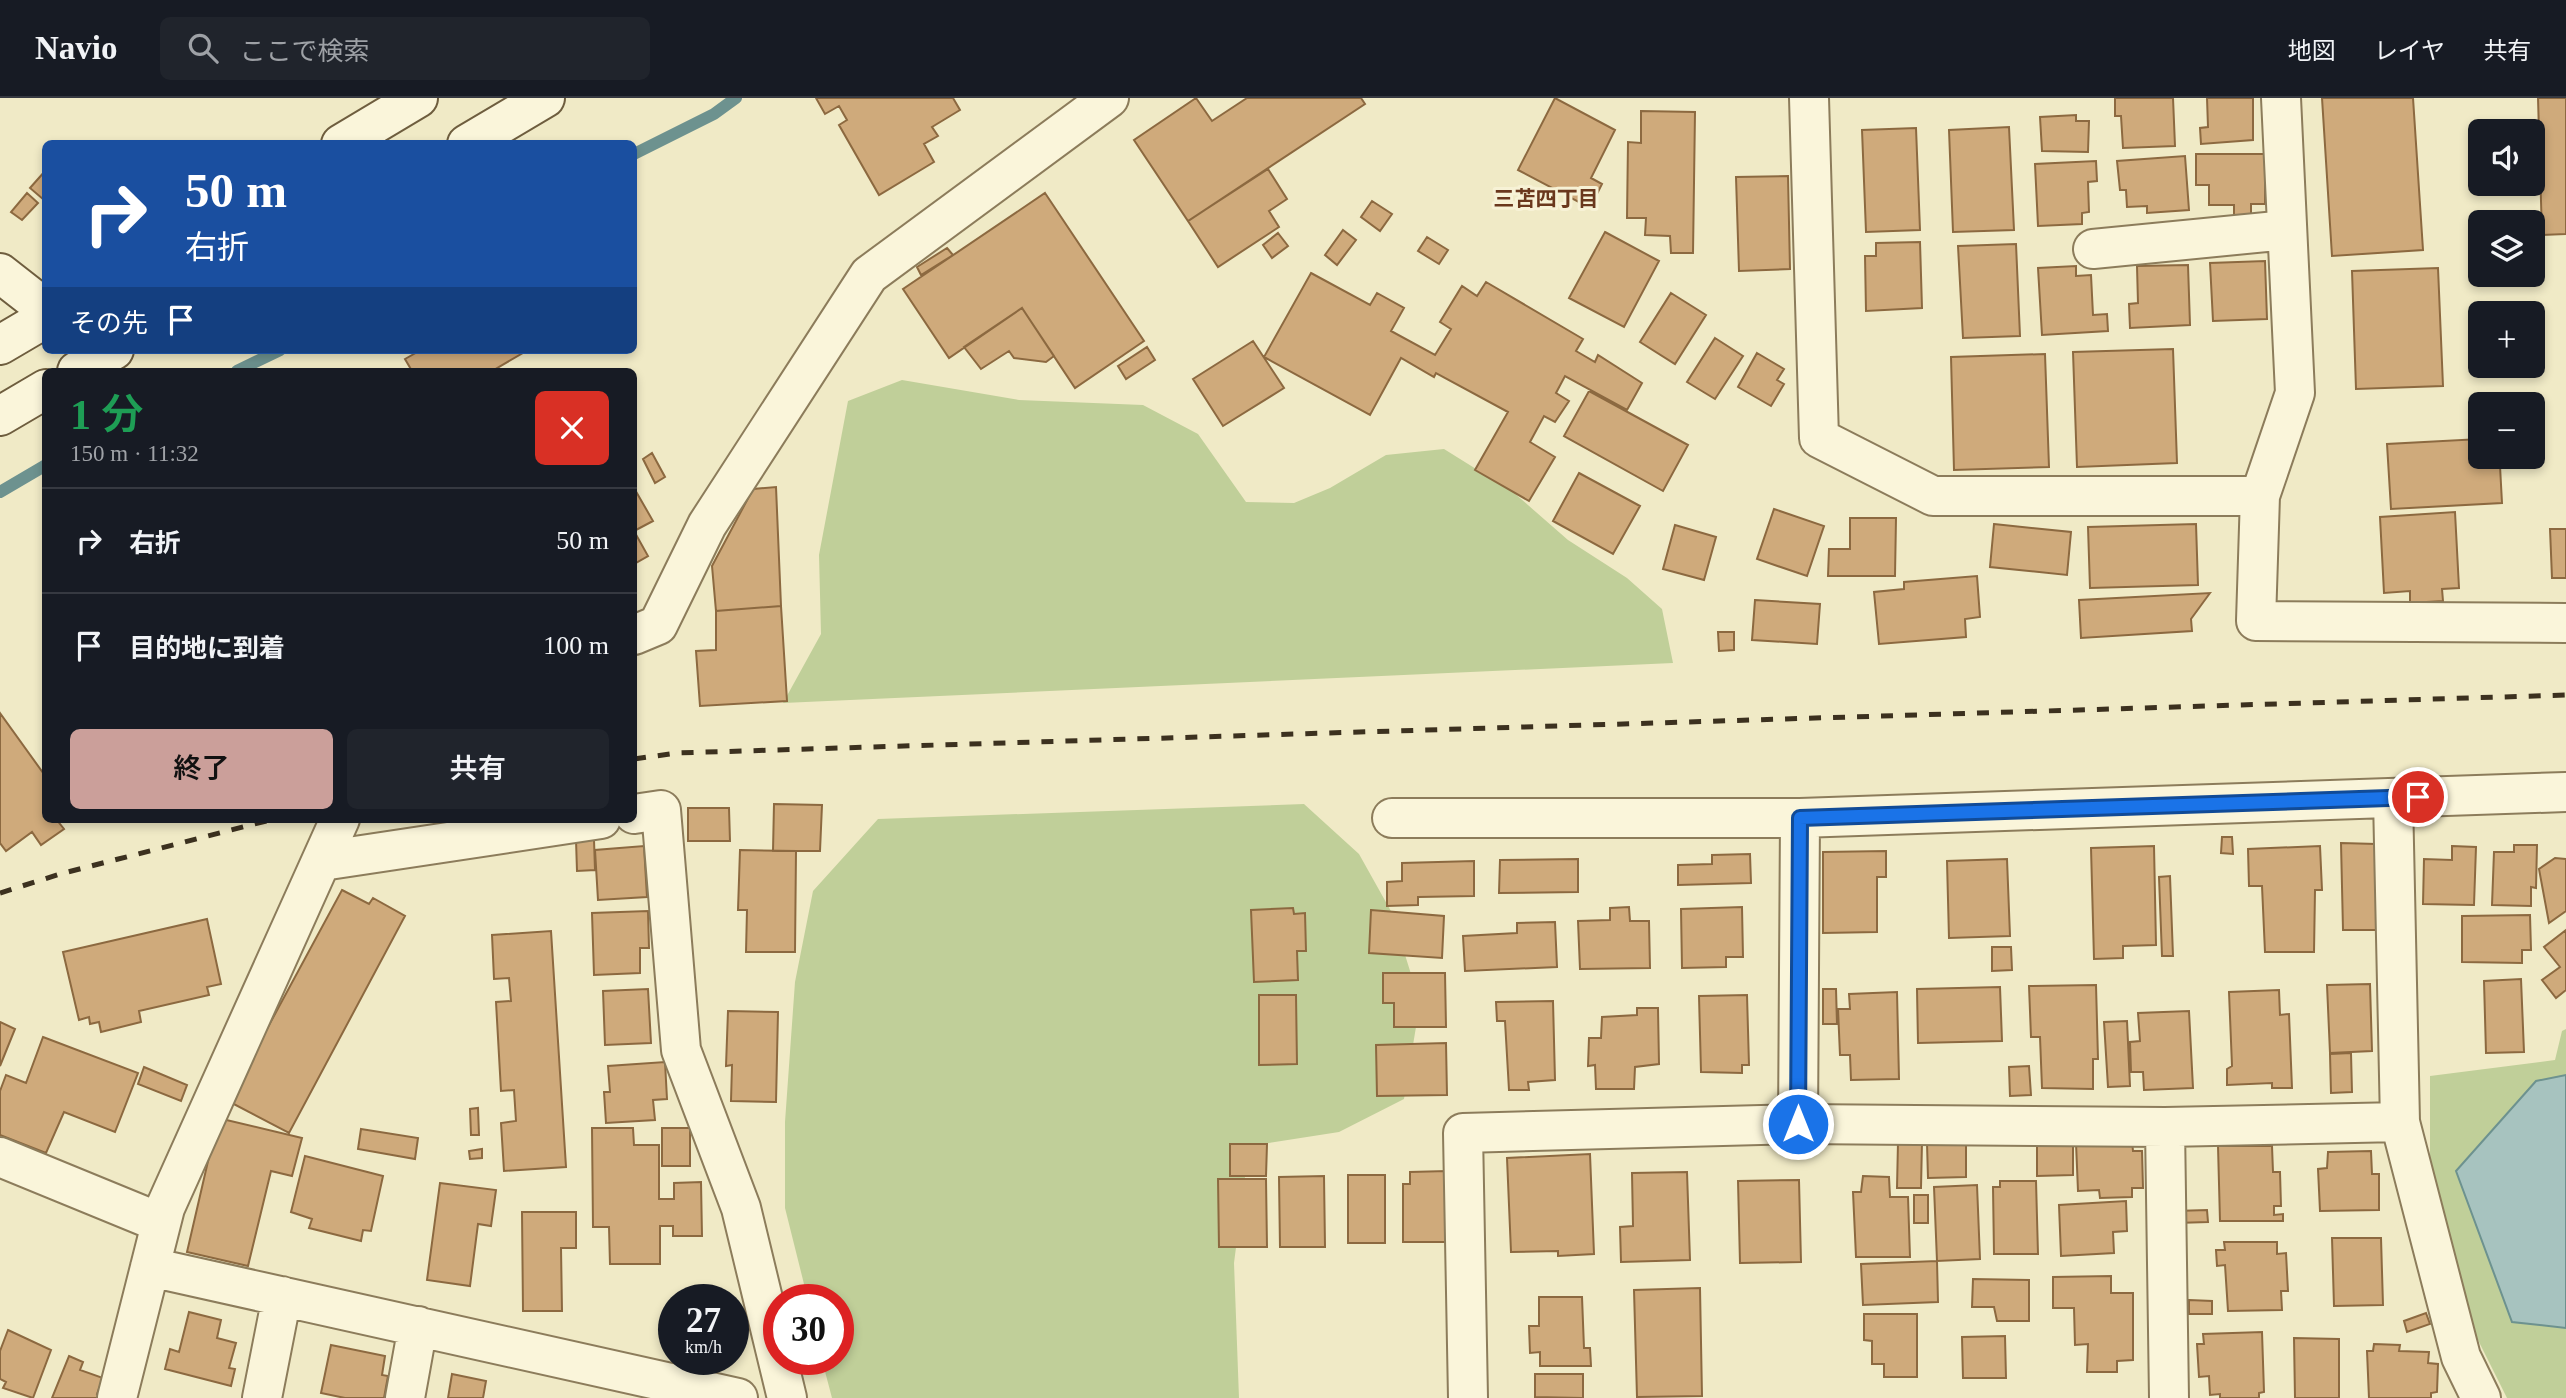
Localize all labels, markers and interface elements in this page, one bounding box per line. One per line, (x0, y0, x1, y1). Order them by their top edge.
search box (160, 17, 650, 80)
icon: search (184, 29, 222, 67)
text: Navio (35, 30, 118, 66)
text: ここで検索 (240, 37, 370, 66)
text: 地図 (2288, 38, 2336, 64)
text: レイヤ (2374, 38, 2445, 64)
text: 共有 (2483, 38, 2531, 64)
map controls (2468, 119, 2545, 469)
button: sound (2468, 119, 2545, 196)
text: 50 m (185, 163, 287, 218)
icon: right (70, 168, 161, 259)
district label: 三苫四丁目 (1494, 187, 1599, 211)
button: layers (2468, 210, 2545, 287)
text: 右折 (185, 229, 249, 265)
icon: arrive (162, 301, 200, 339)
button: + (2468, 301, 2545, 378)
text: その先 (70, 309, 148, 338)
button: close (535, 391, 609, 465)
text: 1 分 (70, 392, 144, 438)
button: − (2468, 392, 2545, 469)
text: 150 m · 11:32 (70, 441, 199, 466)
icon: right (70, 522, 108, 560)
text: 50 m (556, 526, 609, 555)
text: 右折 (129, 529, 181, 558)
icon: arrive (70, 627, 108, 665)
text: 100 m (543, 631, 609, 660)
text: 目的地に到着 (129, 634, 285, 663)
button: 終了 (70, 729, 333, 809)
button: 共有 (347, 729, 609, 809)
pin (2388, 767, 2448, 827)
icon: arrive (2399, 778, 2437, 816)
position arrow (1761, 1087, 1835, 1161)
speed limit sign: 30 (763, 1284, 854, 1375)
text: 27 (686, 1301, 721, 1340)
text: km/h (685, 1337, 722, 1357)

